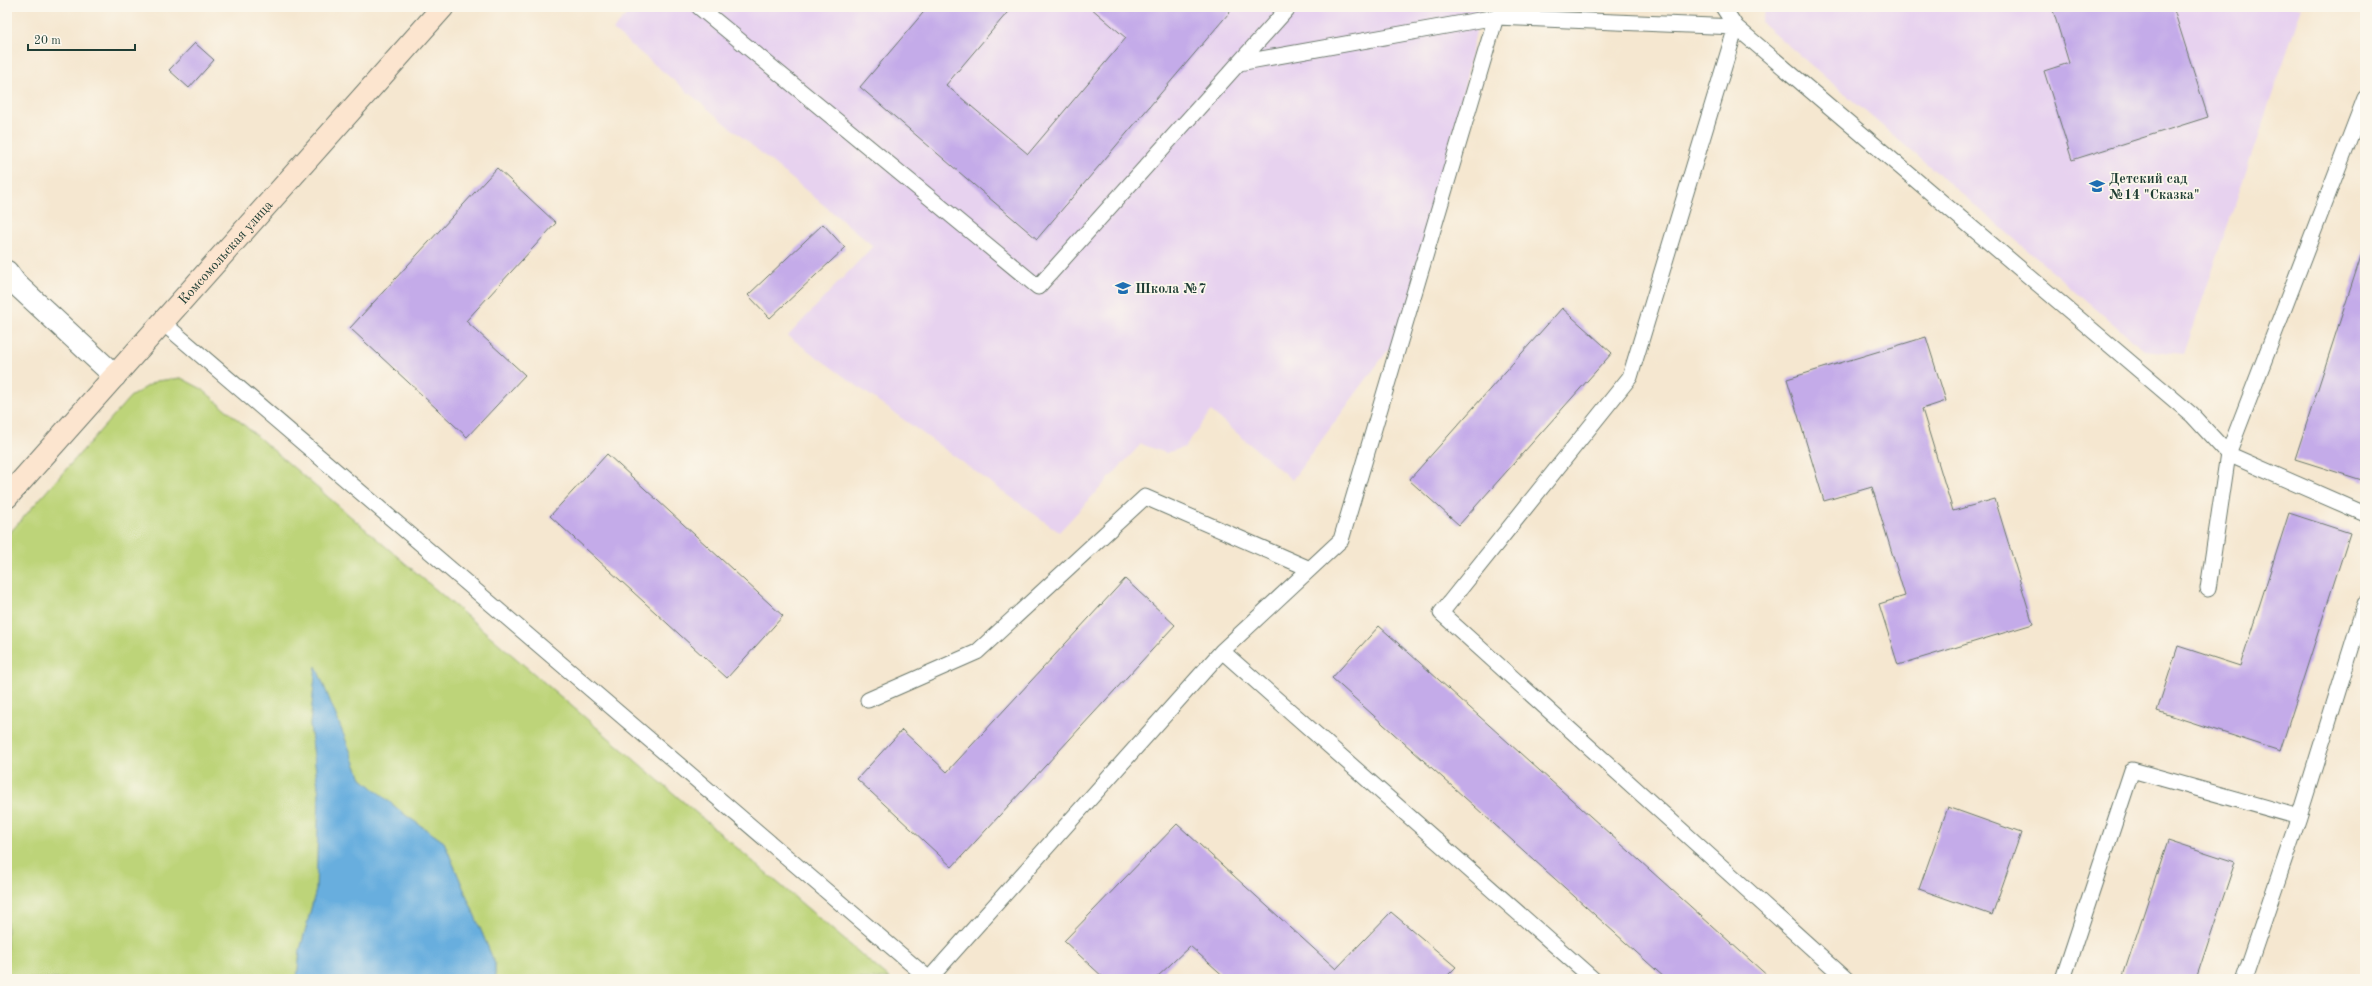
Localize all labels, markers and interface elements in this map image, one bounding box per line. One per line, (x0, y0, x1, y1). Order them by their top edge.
scale bar (28, 26, 135, 52)
text: 20 m (34, 35, 61, 47)
place label: Детский сад №14 "Сказка" (2109, 172, 2199, 202)
school or university icon: Детский сад №14 "Сказка" (2088, 177, 2106, 195)
street label: Комсомольская улица (176, 198, 276, 307)
school or university icon: Школа №7 (1114, 279, 1132, 297)
place label: Школа №7 (1135, 282, 1206, 296)

